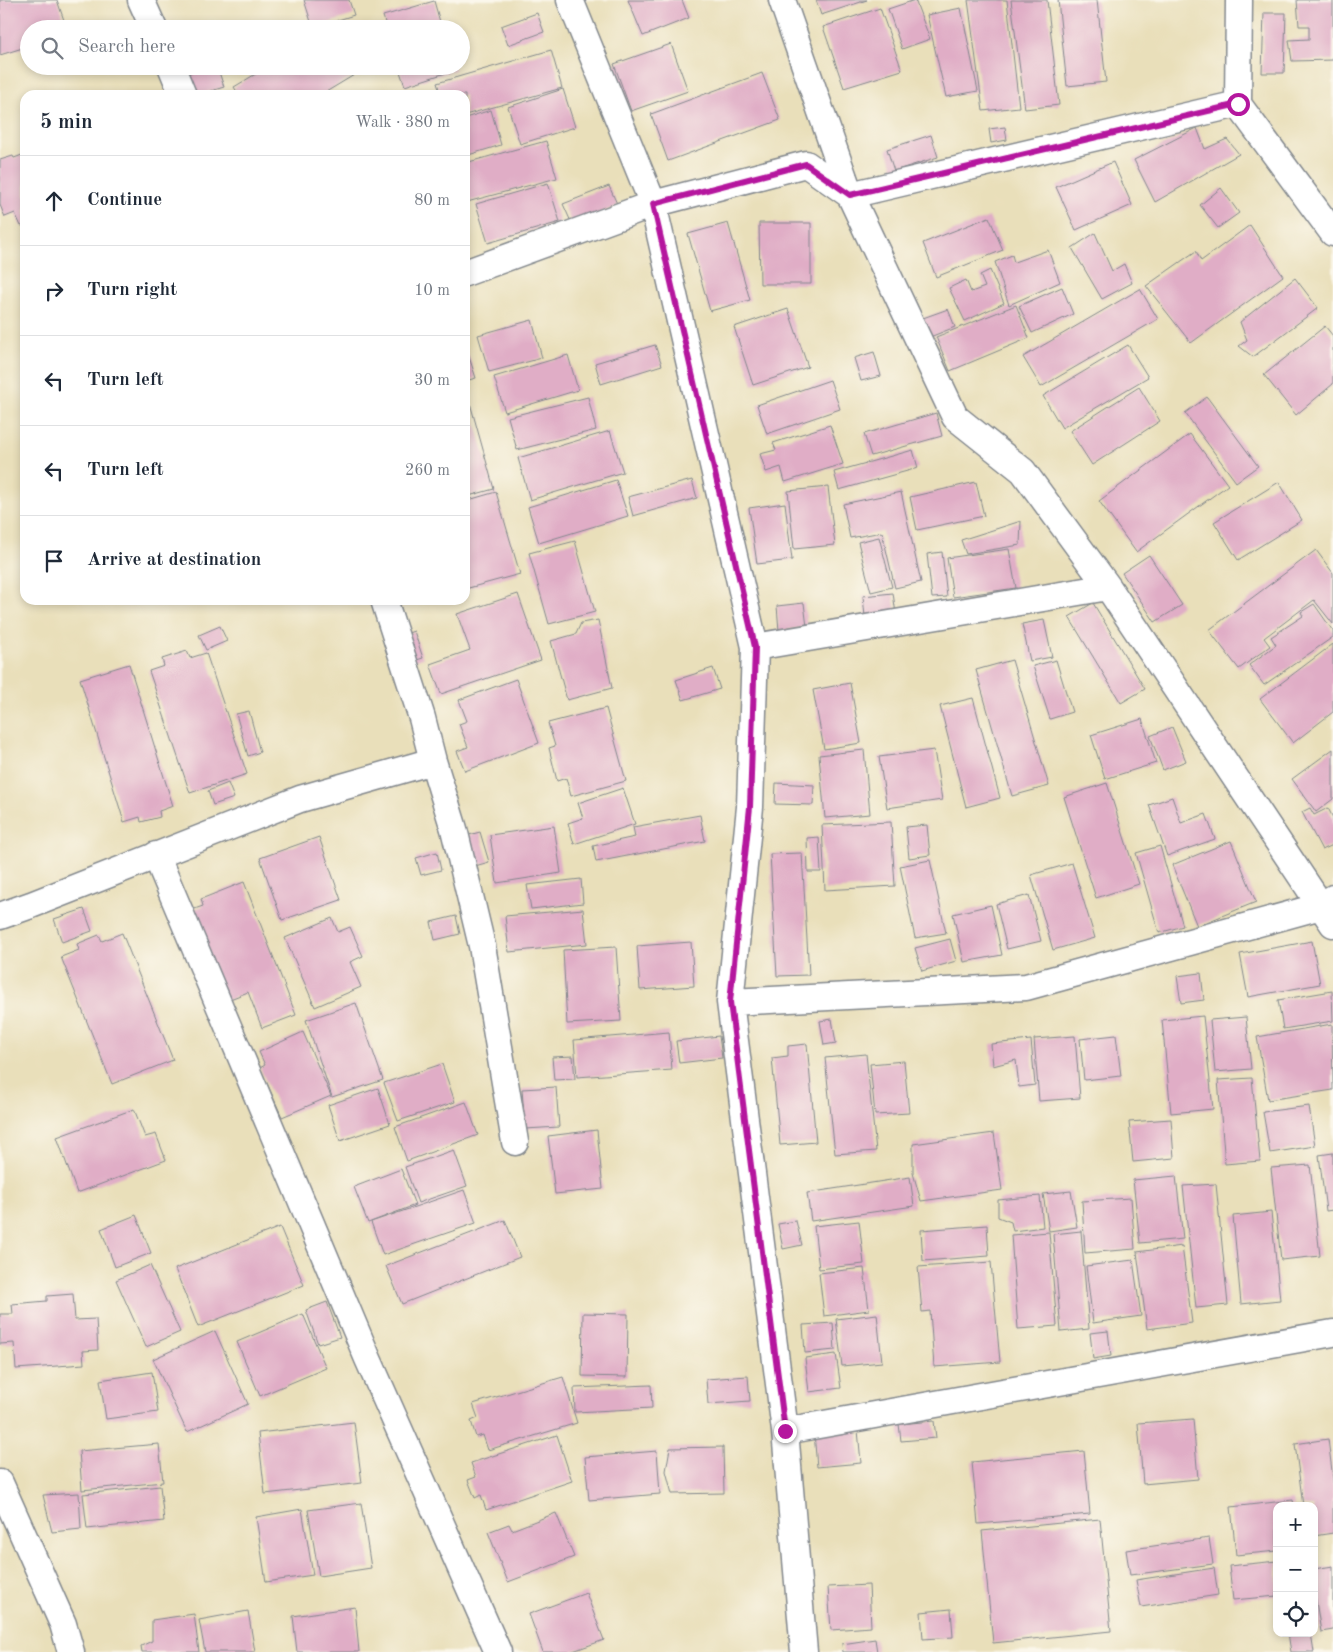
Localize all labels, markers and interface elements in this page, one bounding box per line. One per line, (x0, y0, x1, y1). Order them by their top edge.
search box (20, 20, 470, 75)
icon: search (38, 34, 66, 62)
text: Search here (78, 38, 175, 57)
route start (1227, 93, 1250, 116)
text: 5 min (40, 112, 93, 133)
text: Walk · 380 m (355, 115, 450, 131)
icon: ahead (40, 187, 68, 215)
text: Continue (87, 191, 162, 210)
text: 80 m (414, 193, 450, 209)
icon: right (40, 277, 68, 305)
text: Turn right (87, 281, 177, 300)
text: 10 m (414, 283, 450, 299)
icon: left (40, 367, 68, 395)
text: Turn left (87, 371, 164, 390)
text: 30 m (414, 373, 450, 389)
icon: left (40, 457, 68, 485)
text: Turn left (87, 461, 164, 480)
text: 260 m (405, 463, 450, 479)
icon: arrive (40, 547, 68, 575)
text: Arrive at destination (87, 551, 261, 570)
route end (774, 1420, 797, 1443)
map controls (1273, 1502, 1318, 1637)
button: + (1273, 1502, 1318, 1547)
button: − (1273, 1547, 1318, 1592)
button: locate (1273, 1592, 1318, 1637)

